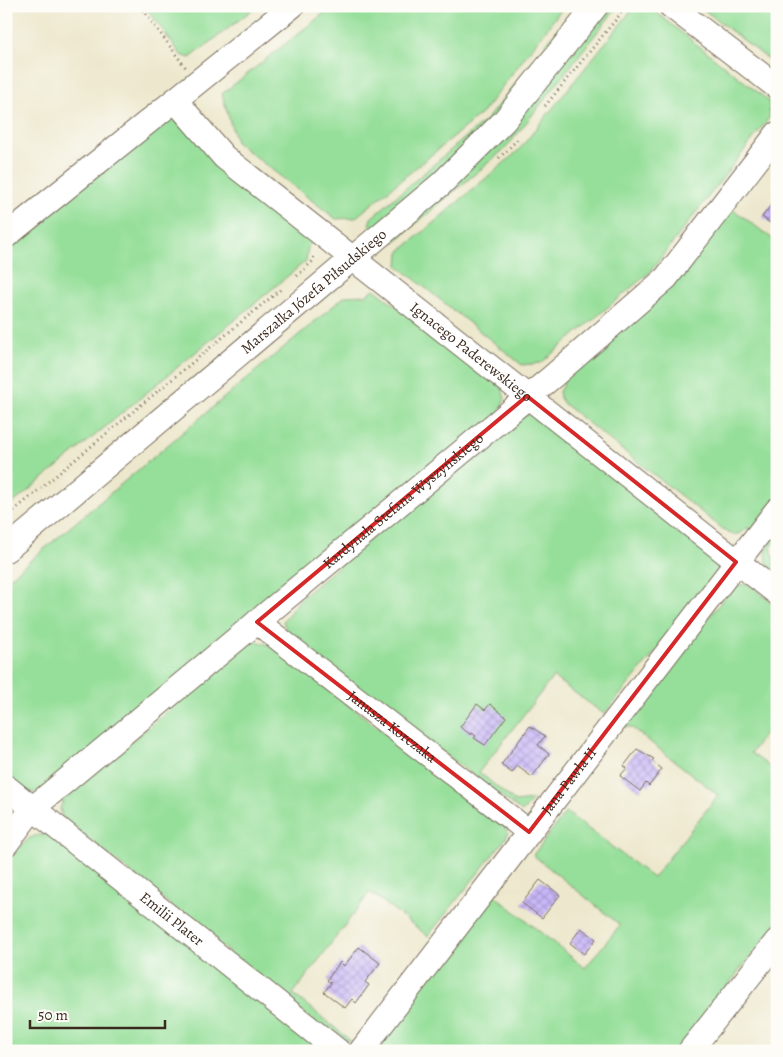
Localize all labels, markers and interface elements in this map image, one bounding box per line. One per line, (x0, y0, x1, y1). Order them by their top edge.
street label: Marszałka Józefa Piłsudskiego (237, 224, 391, 358)
street label: Ignacego Paderewskiego (406, 297, 537, 406)
street label: Kardynała Stefana Wyszyńskiego (318, 428, 488, 573)
street label: Janusza Korczaka (344, 686, 441, 767)
street label: Jana Pawła II (537, 743, 601, 818)
street label: Emilii Plater (136, 887, 208, 951)
scale bar (30, 997, 165, 1029)
text: 50 m (38, 1005, 68, 1025)

